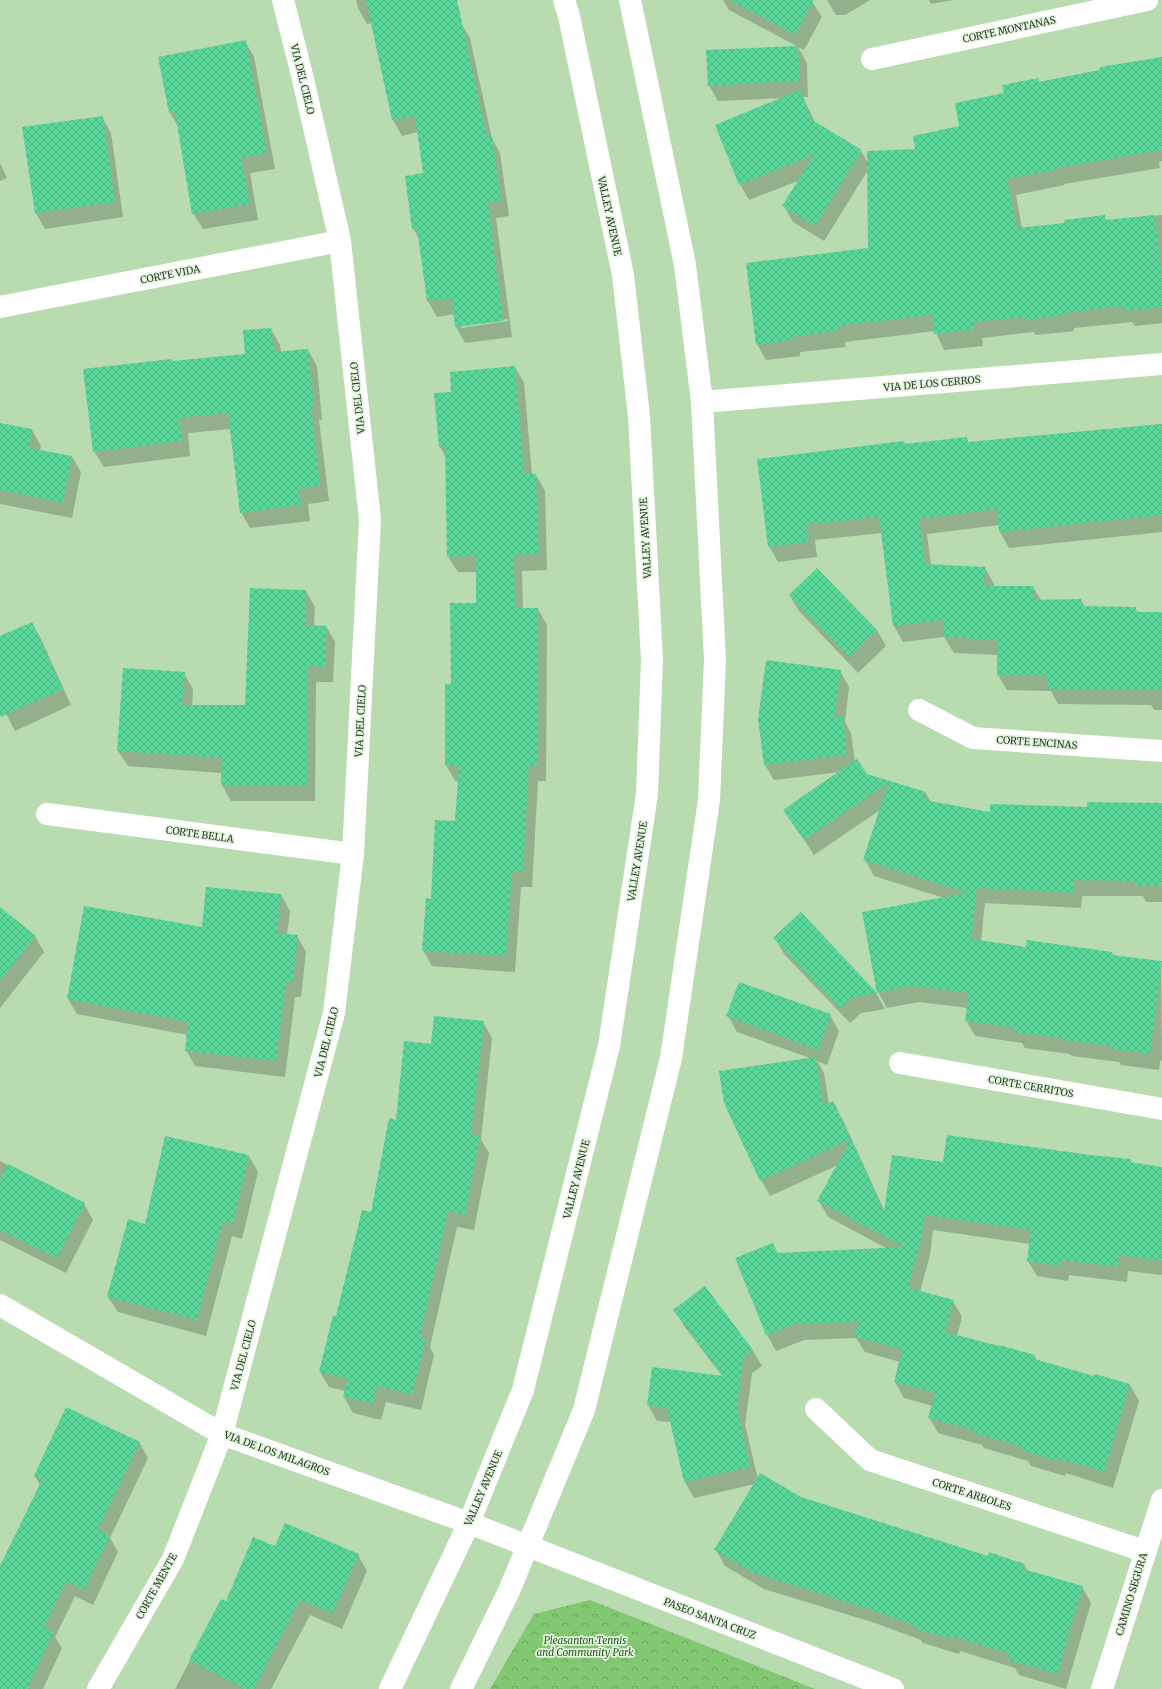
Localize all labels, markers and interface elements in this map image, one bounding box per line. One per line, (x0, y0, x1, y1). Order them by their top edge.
street label: CORTE MONTANAS (961, 13, 1057, 46)
street label: VIA DEL CIELO (287, 42, 318, 116)
street label: VALLEY AVENUE (595, 174, 624, 258)
street label: CORTE VIDA (139, 262, 202, 287)
street label: VIA DEL CIELO (347, 361, 368, 436)
street label: VIA DE LOS CERROS (882, 373, 981, 394)
street label: VALLEY AVENUE (637, 497, 654, 580)
street label: VIA DEL CIELO (352, 685, 369, 758)
street label: CORTE ENCINAS (996, 733, 1078, 752)
street label: VALLEY AVENUE (625, 819, 650, 903)
street label: CORTE BELLA (165, 823, 236, 846)
street label: VIA DEL CIELO (311, 1005, 342, 1080)
street label: CORTE CERRITOS (987, 1073, 1075, 1100)
street label: VALLEY AVENUE (560, 1138, 593, 1221)
street label: VIA DEL CIELO (228, 1319, 259, 1393)
street label: VIA DE LOS MILAGROS (221, 1428, 332, 1479)
street label: VALLEY AVENUE (461, 1448, 506, 1529)
street label: CORTE ARBOLES (931, 1476, 1013, 1513)
street label: CORTE MENTE (133, 1550, 180, 1622)
street label: CAMINO SEGURA (1113, 1550, 1151, 1637)
street label: PASEO SANTA CRUZ (662, 1595, 758, 1642)
park label: Pleasanton Tennis and Community Park (536, 1634, 634, 1659)

